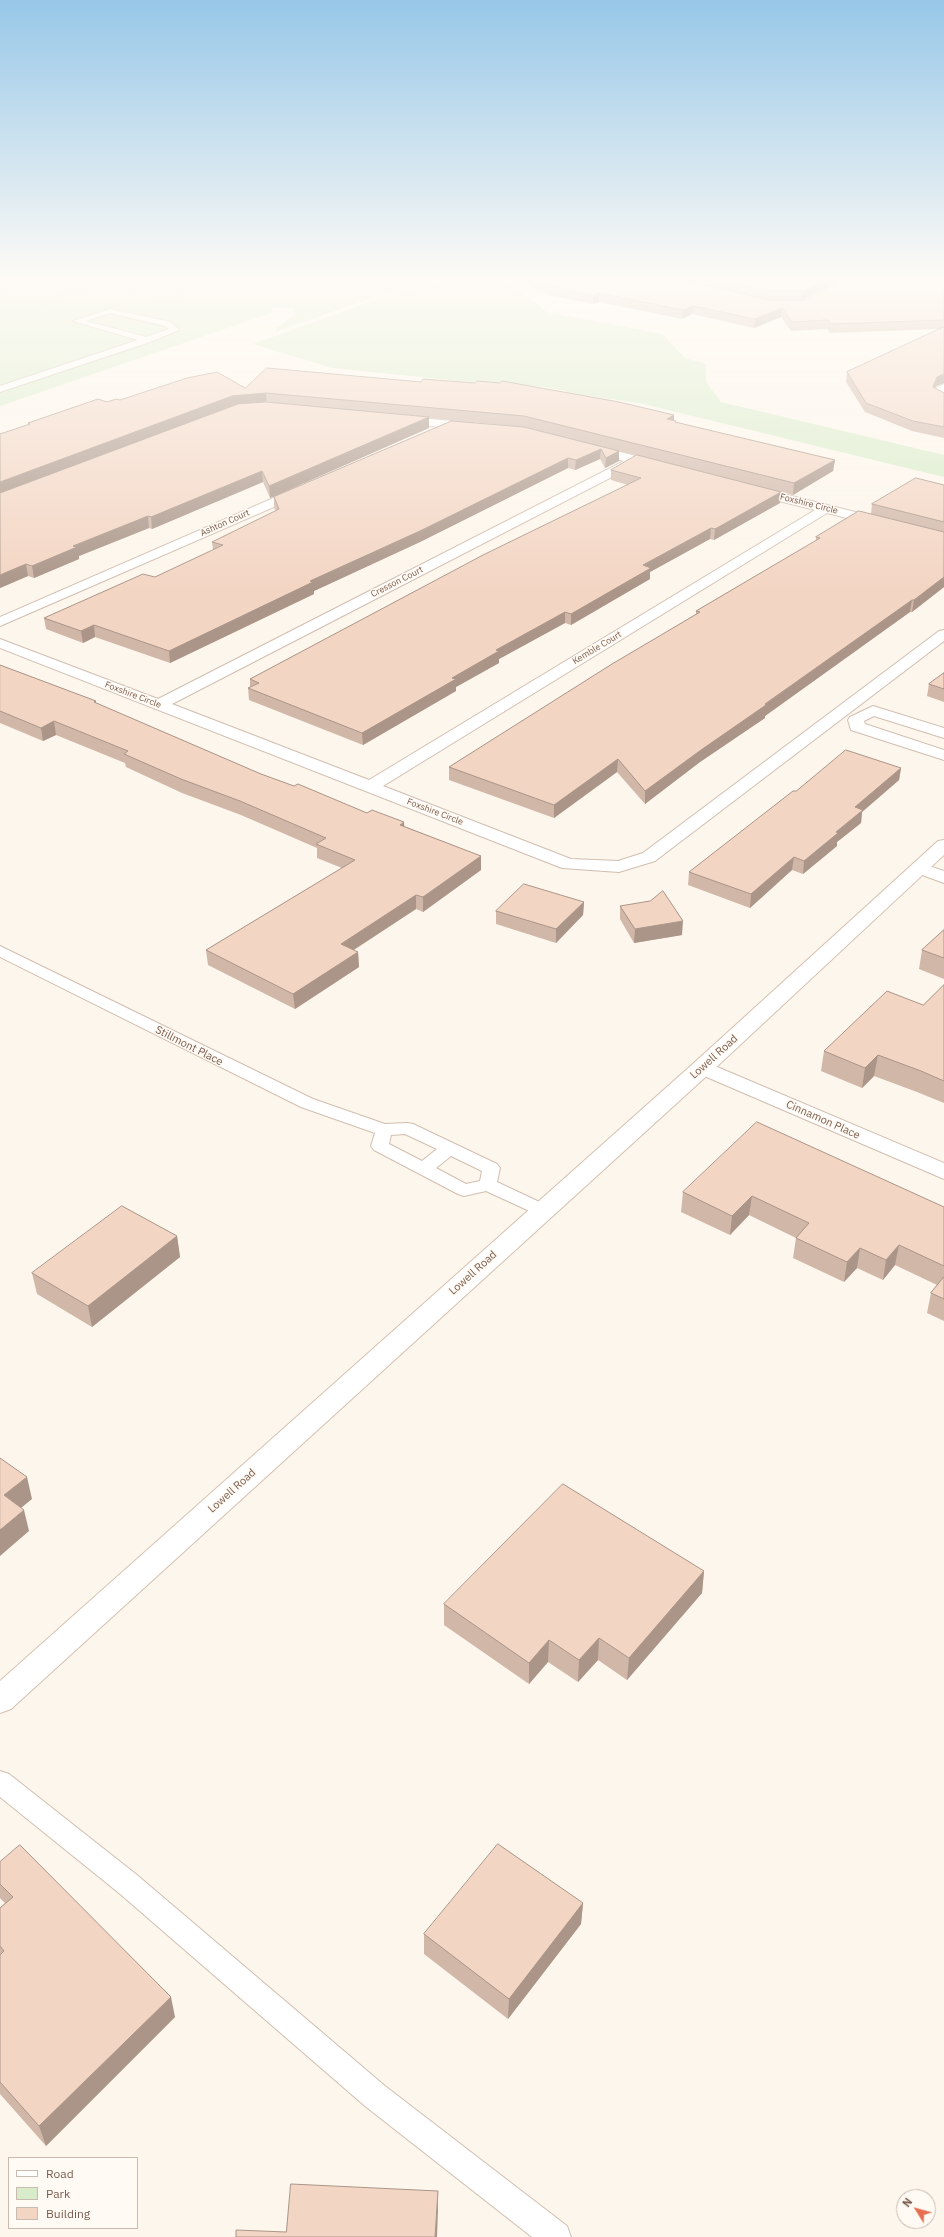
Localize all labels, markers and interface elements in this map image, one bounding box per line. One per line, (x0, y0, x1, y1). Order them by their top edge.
street label: Foxshire Circle (779, 492, 839, 516)
street label: Ashton Court (199, 507, 251, 539)
street label: Cresson Court (369, 564, 425, 600)
street label: Kemble Court (571, 629, 623, 667)
street label: Foxshire Circle (103, 679, 163, 711)
street label: Foxshire Circle (405, 796, 465, 828)
street label: Stillmont Place (153, 1023, 225, 1069)
street label: Lowell Road (687, 1032, 741, 1082)
street label: Cinnamon Place (784, 1098, 862, 1142)
street label: Lowell Road (446, 1248, 500, 1298)
street label: Lowell Road (205, 1466, 259, 1516)
legend (8, 2157, 138, 2229)
text: Road (46, 2166, 74, 2181)
text: Park (46, 2186, 70, 2201)
north arrow (896, 2189, 936, 2229)
text: N (899, 2195, 915, 2210)
text: Building (46, 2206, 90, 2221)

